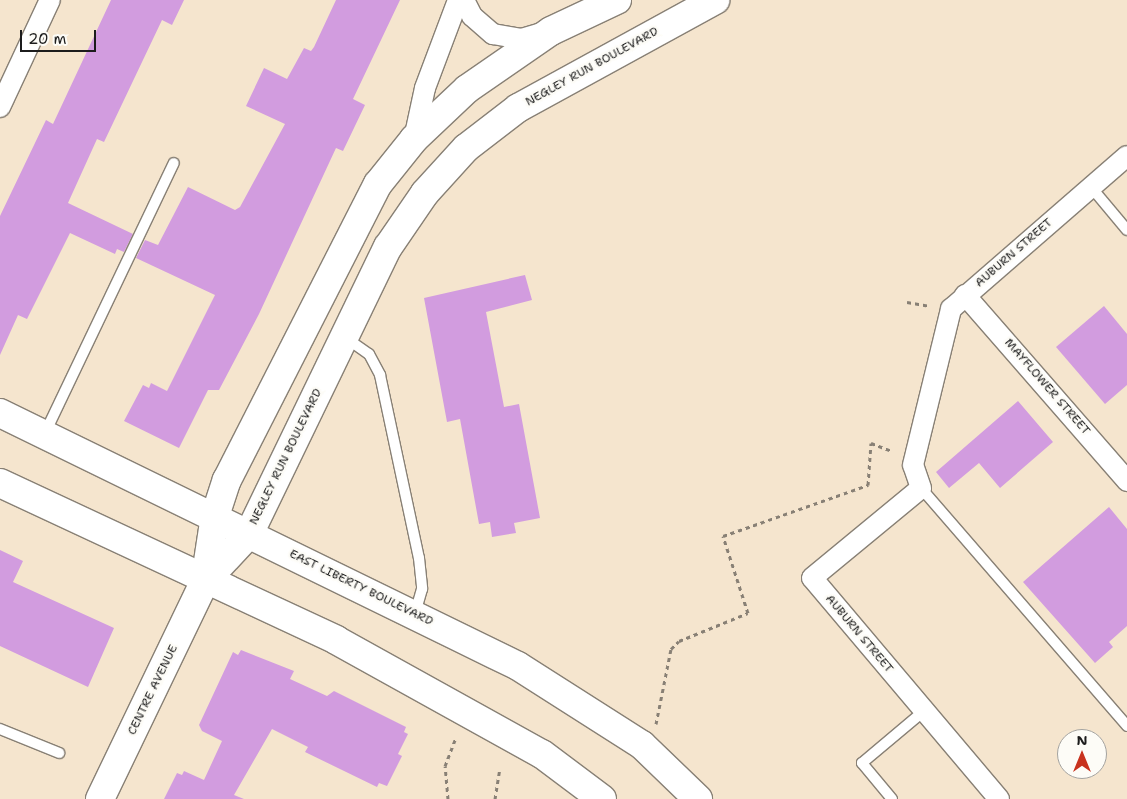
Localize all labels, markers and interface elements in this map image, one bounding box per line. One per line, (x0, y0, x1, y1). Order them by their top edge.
scale bar (22, 20, 99, 52)
street label: NEGLEY RUN BOULEVARD (523, 24, 661, 110)
text: 20 m (28, 29, 67, 49)
street label: AUBURN STREET (972, 215, 1056, 291)
street label: MAYFLOWER STREET (1001, 336, 1093, 438)
street label: NEGLEY RUN BOULEVARD (247, 387, 325, 527)
street label: EAST LIBERTY BOULEVARD (287, 547, 435, 629)
street label: AUBURN STREET (822, 592, 896, 676)
street label: CENTRE AVENUE (125, 643, 181, 737)
north arrow (1057, 729, 1107, 779)
text: N (1076, 731, 1088, 749)

